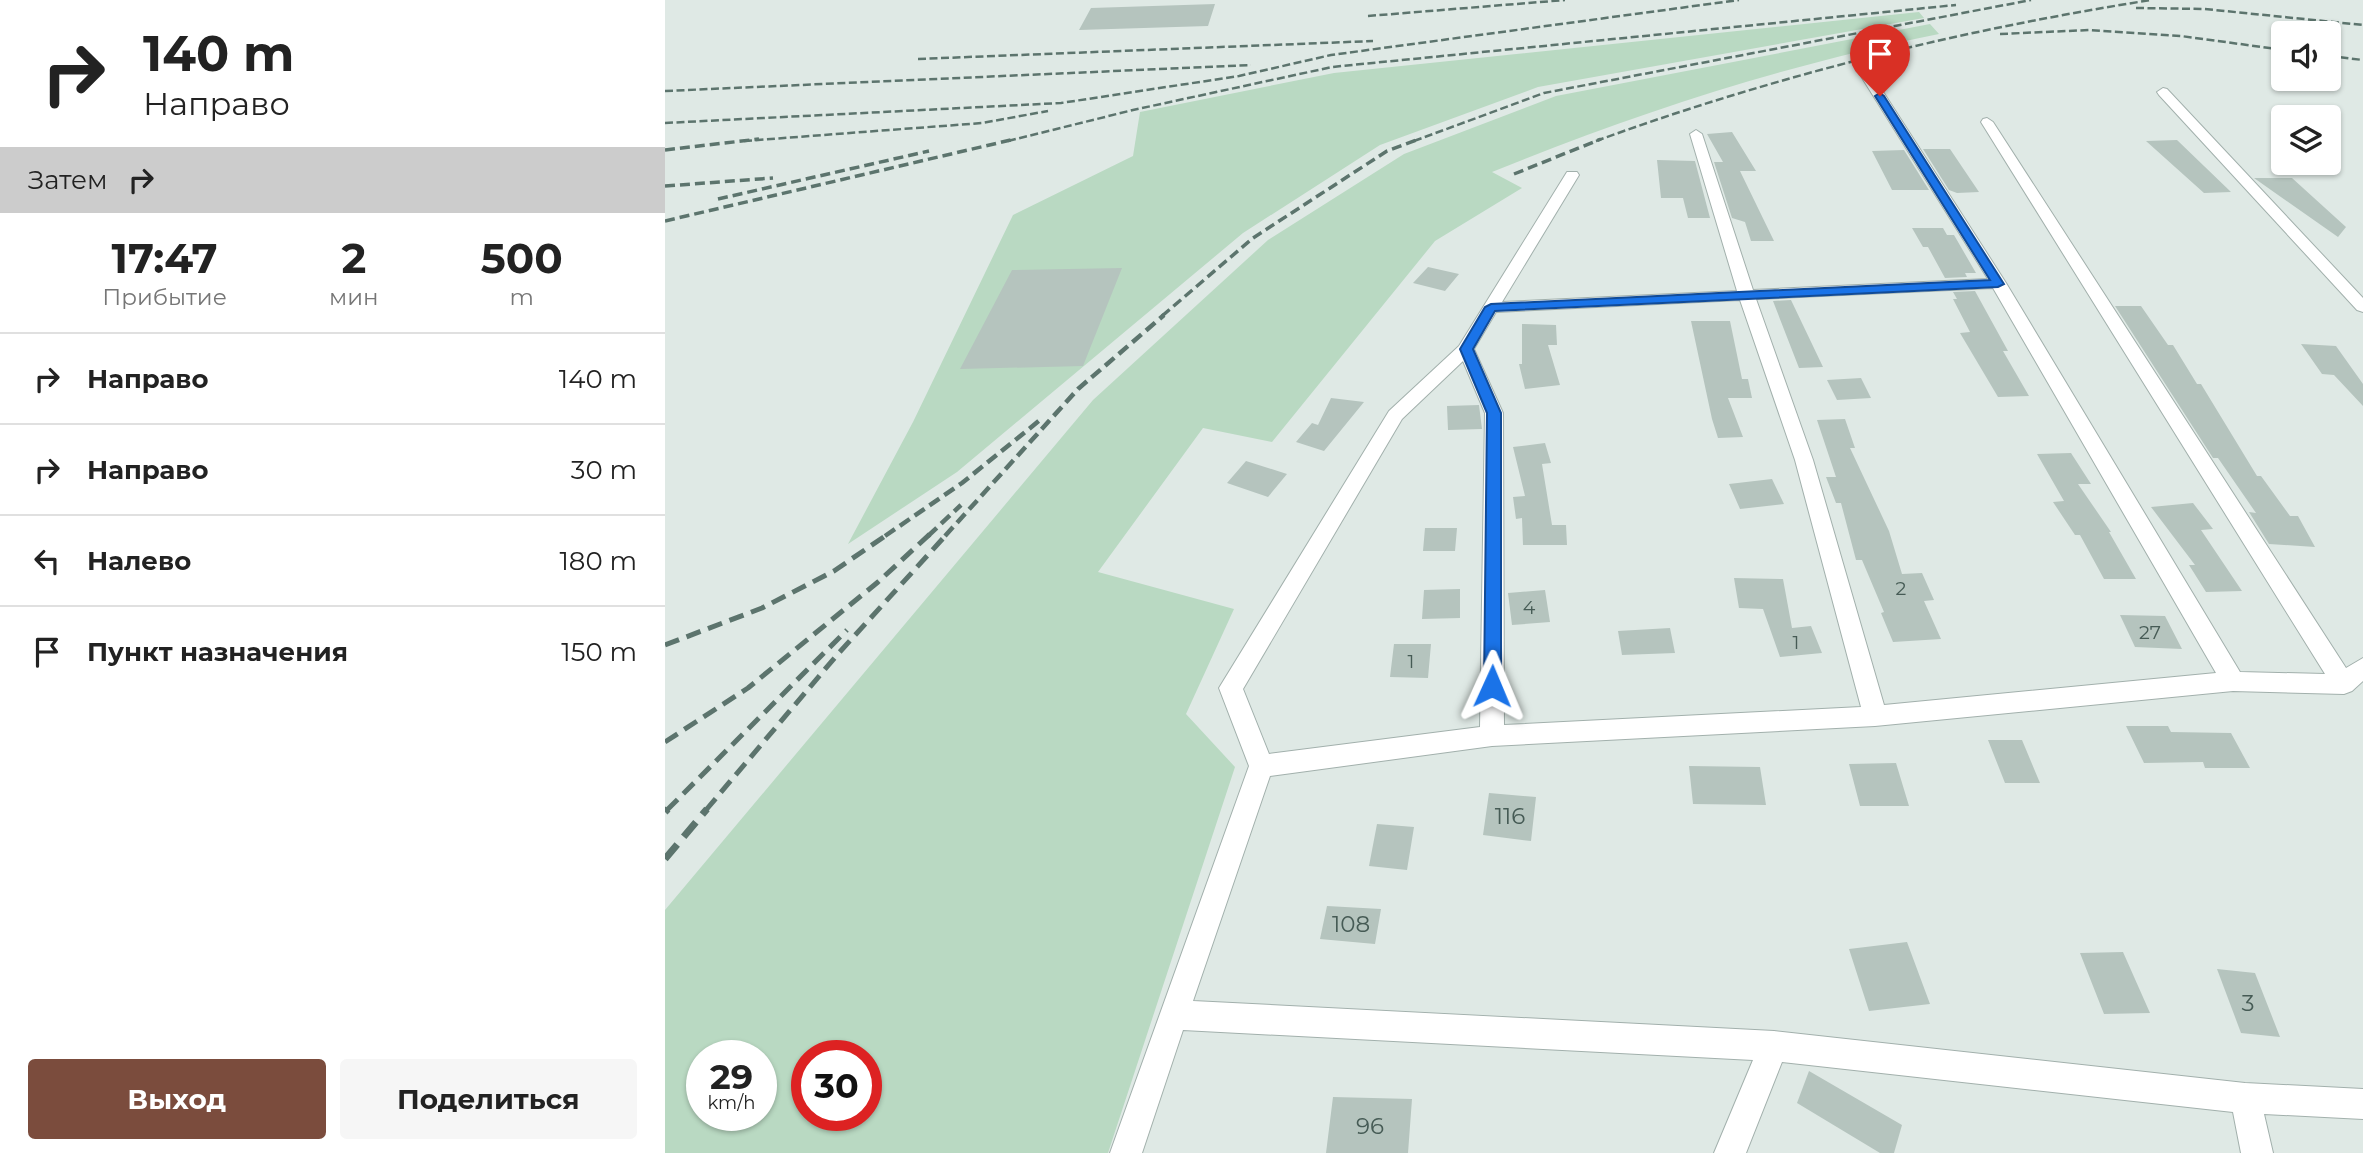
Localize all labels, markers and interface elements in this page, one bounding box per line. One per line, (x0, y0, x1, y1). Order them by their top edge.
map controls (2271, 21, 2341, 175)
button: sound (2271, 21, 2341, 91)
text: 140 m (143, 24, 295, 83)
pin (1850, 24, 1910, 96)
icon: right (28, 28, 119, 119)
icon: arrive (1861, 35, 1899, 73)
text: Направо (143, 84, 290, 123)
button: layers (2271, 105, 2341, 175)
icon: right (122, 161, 160, 199)
text: Затем (28, 164, 108, 196)
text: 17:47 (112, 232, 217, 284)
text: 2 (341, 232, 366, 284)
text: 500 (481, 232, 563, 284)
text: Прибытие (102, 283, 227, 311)
text: мин (329, 283, 379, 311)
text: m (510, 283, 534, 311)
icon: right (28, 360, 66, 398)
text: Направо (87, 363, 208, 395)
text: 140 m (559, 363, 637, 395)
icon: right (28, 451, 66, 489)
text: Направо (87, 454, 208, 486)
text: 30 m (571, 454, 637, 486)
icon: left (28, 542, 66, 580)
text: Налево (87, 545, 191, 577)
text: 180 m (559, 545, 637, 577)
house number: 2 (1896, 577, 1907, 600)
house number: 4 (1523, 596, 1536, 619)
house number: 27 (2139, 621, 2161, 644)
house number: 1 (1793, 631, 1799, 654)
icon: arrive (28, 633, 66, 671)
text: Пункт назначения (87, 636, 348, 668)
text: 150 m (561, 636, 637, 668)
position arrow (1455, 649, 1529, 723)
house number: 1 (1408, 650, 1414, 673)
house number: 116 (1495, 802, 1525, 830)
house number: 108 (1332, 910, 1370, 938)
house number: 3 (2242, 989, 2254, 1017)
speed limit sign: 30 (791, 1040, 882, 1131)
text: 29 (710, 1055, 753, 1098)
button: Выход (28, 1059, 326, 1139)
button: Поделиться (340, 1059, 637, 1139)
text: km/h (707, 1092, 756, 1114)
house number: 96 (1356, 1112, 1384, 1140)

